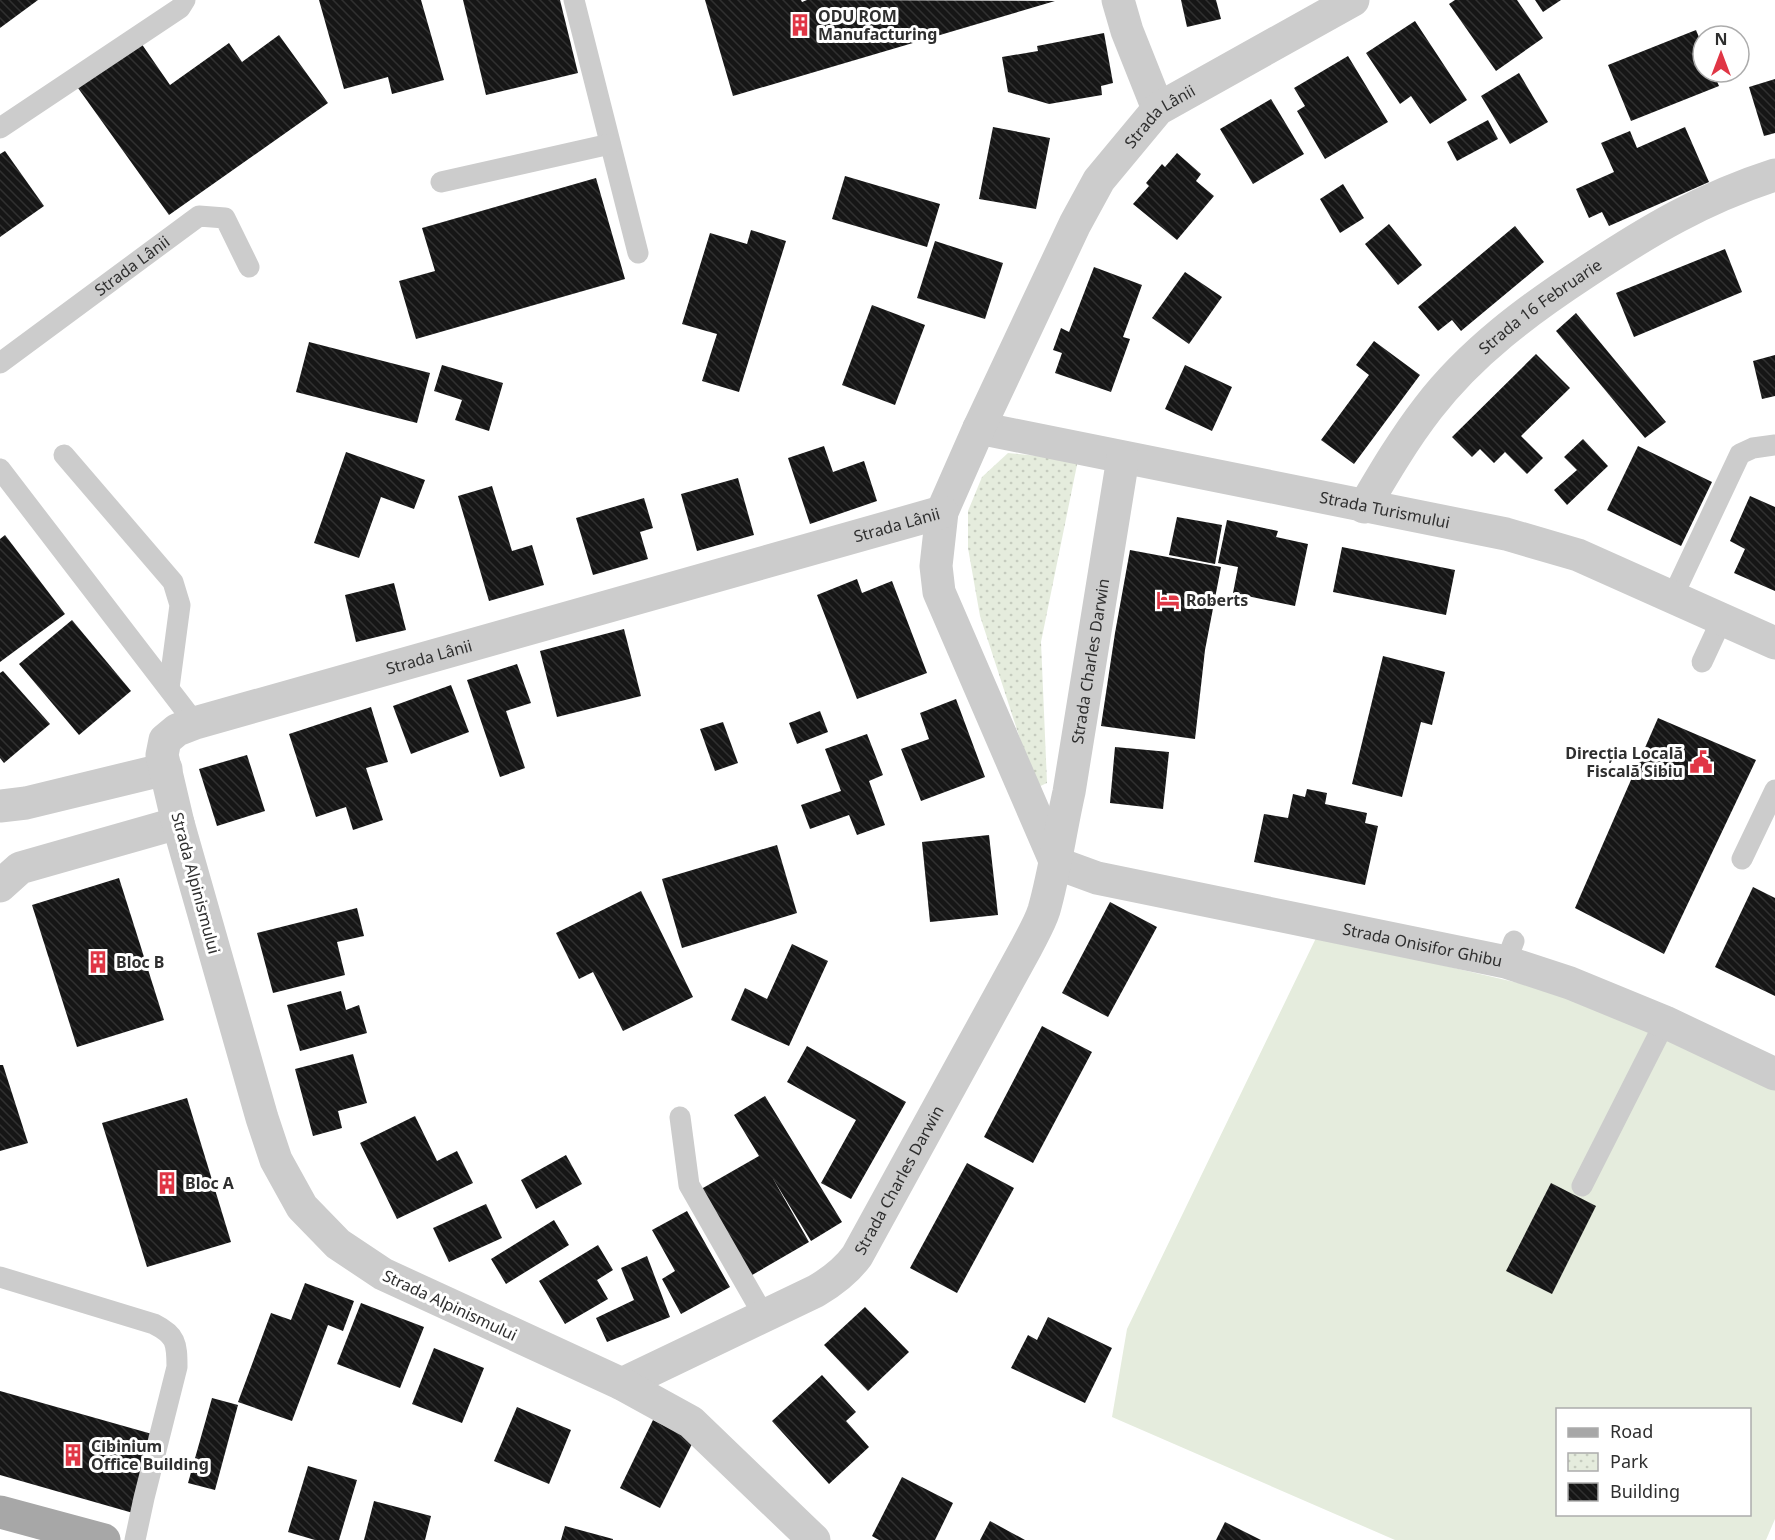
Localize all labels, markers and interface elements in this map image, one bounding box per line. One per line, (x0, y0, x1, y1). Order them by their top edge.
place label: ODU ROM Manufacturing (818, 5, 937, 45)
building icon: ODU ROM Manufacturing (787, 12, 813, 38)
north arrow (1691, 24, 1751, 84)
text: N (1714, 28, 1728, 50)
street label: Strada Lânii (1119, 79, 1199, 153)
street label: Strada Lânii (90, 230, 174, 301)
street label: Strada 16 Februarie (1474, 254, 1606, 359)
street label: Strada Turismului (1318, 486, 1452, 533)
street label: Strada Lânii (851, 502, 942, 547)
street label: Strada Charles Darwin (1066, 577, 1114, 746)
hotel icon: Roberts (1155, 587, 1181, 613)
place label: Roberts (1186, 589, 1248, 611)
street label: Strada Lânii (383, 634, 475, 679)
place label: Direcția Locală Fiscală Sibiu (1565, 742, 1683, 782)
public building icon: Direcția Locală Fiscală Sibiu (1688, 749, 1714, 775)
street label: Strada Alpinismului (167, 810, 225, 956)
street label: Strada Onisifor Ghibu (1341, 918, 1504, 972)
building icon: Bloc B (85, 949, 111, 975)
place label: Bloc B (116, 951, 164, 973)
street label: Strada Charles Darwin (849, 1101, 949, 1259)
building icon: Bloc A (154, 1170, 180, 1196)
place label: Bloc A (185, 1172, 235, 1194)
street label: Strada Alpinismului (379, 1264, 521, 1346)
legend (1556, 1408, 1751, 1516)
text: Road (1610, 1419, 1653, 1443)
place label: Cibinium Office Building (91, 1435, 209, 1475)
building icon: Cibinium Office Building (60, 1442, 86, 1468)
text: Park (1610, 1449, 1648, 1473)
text: Building (1610, 1479, 1680, 1503)

